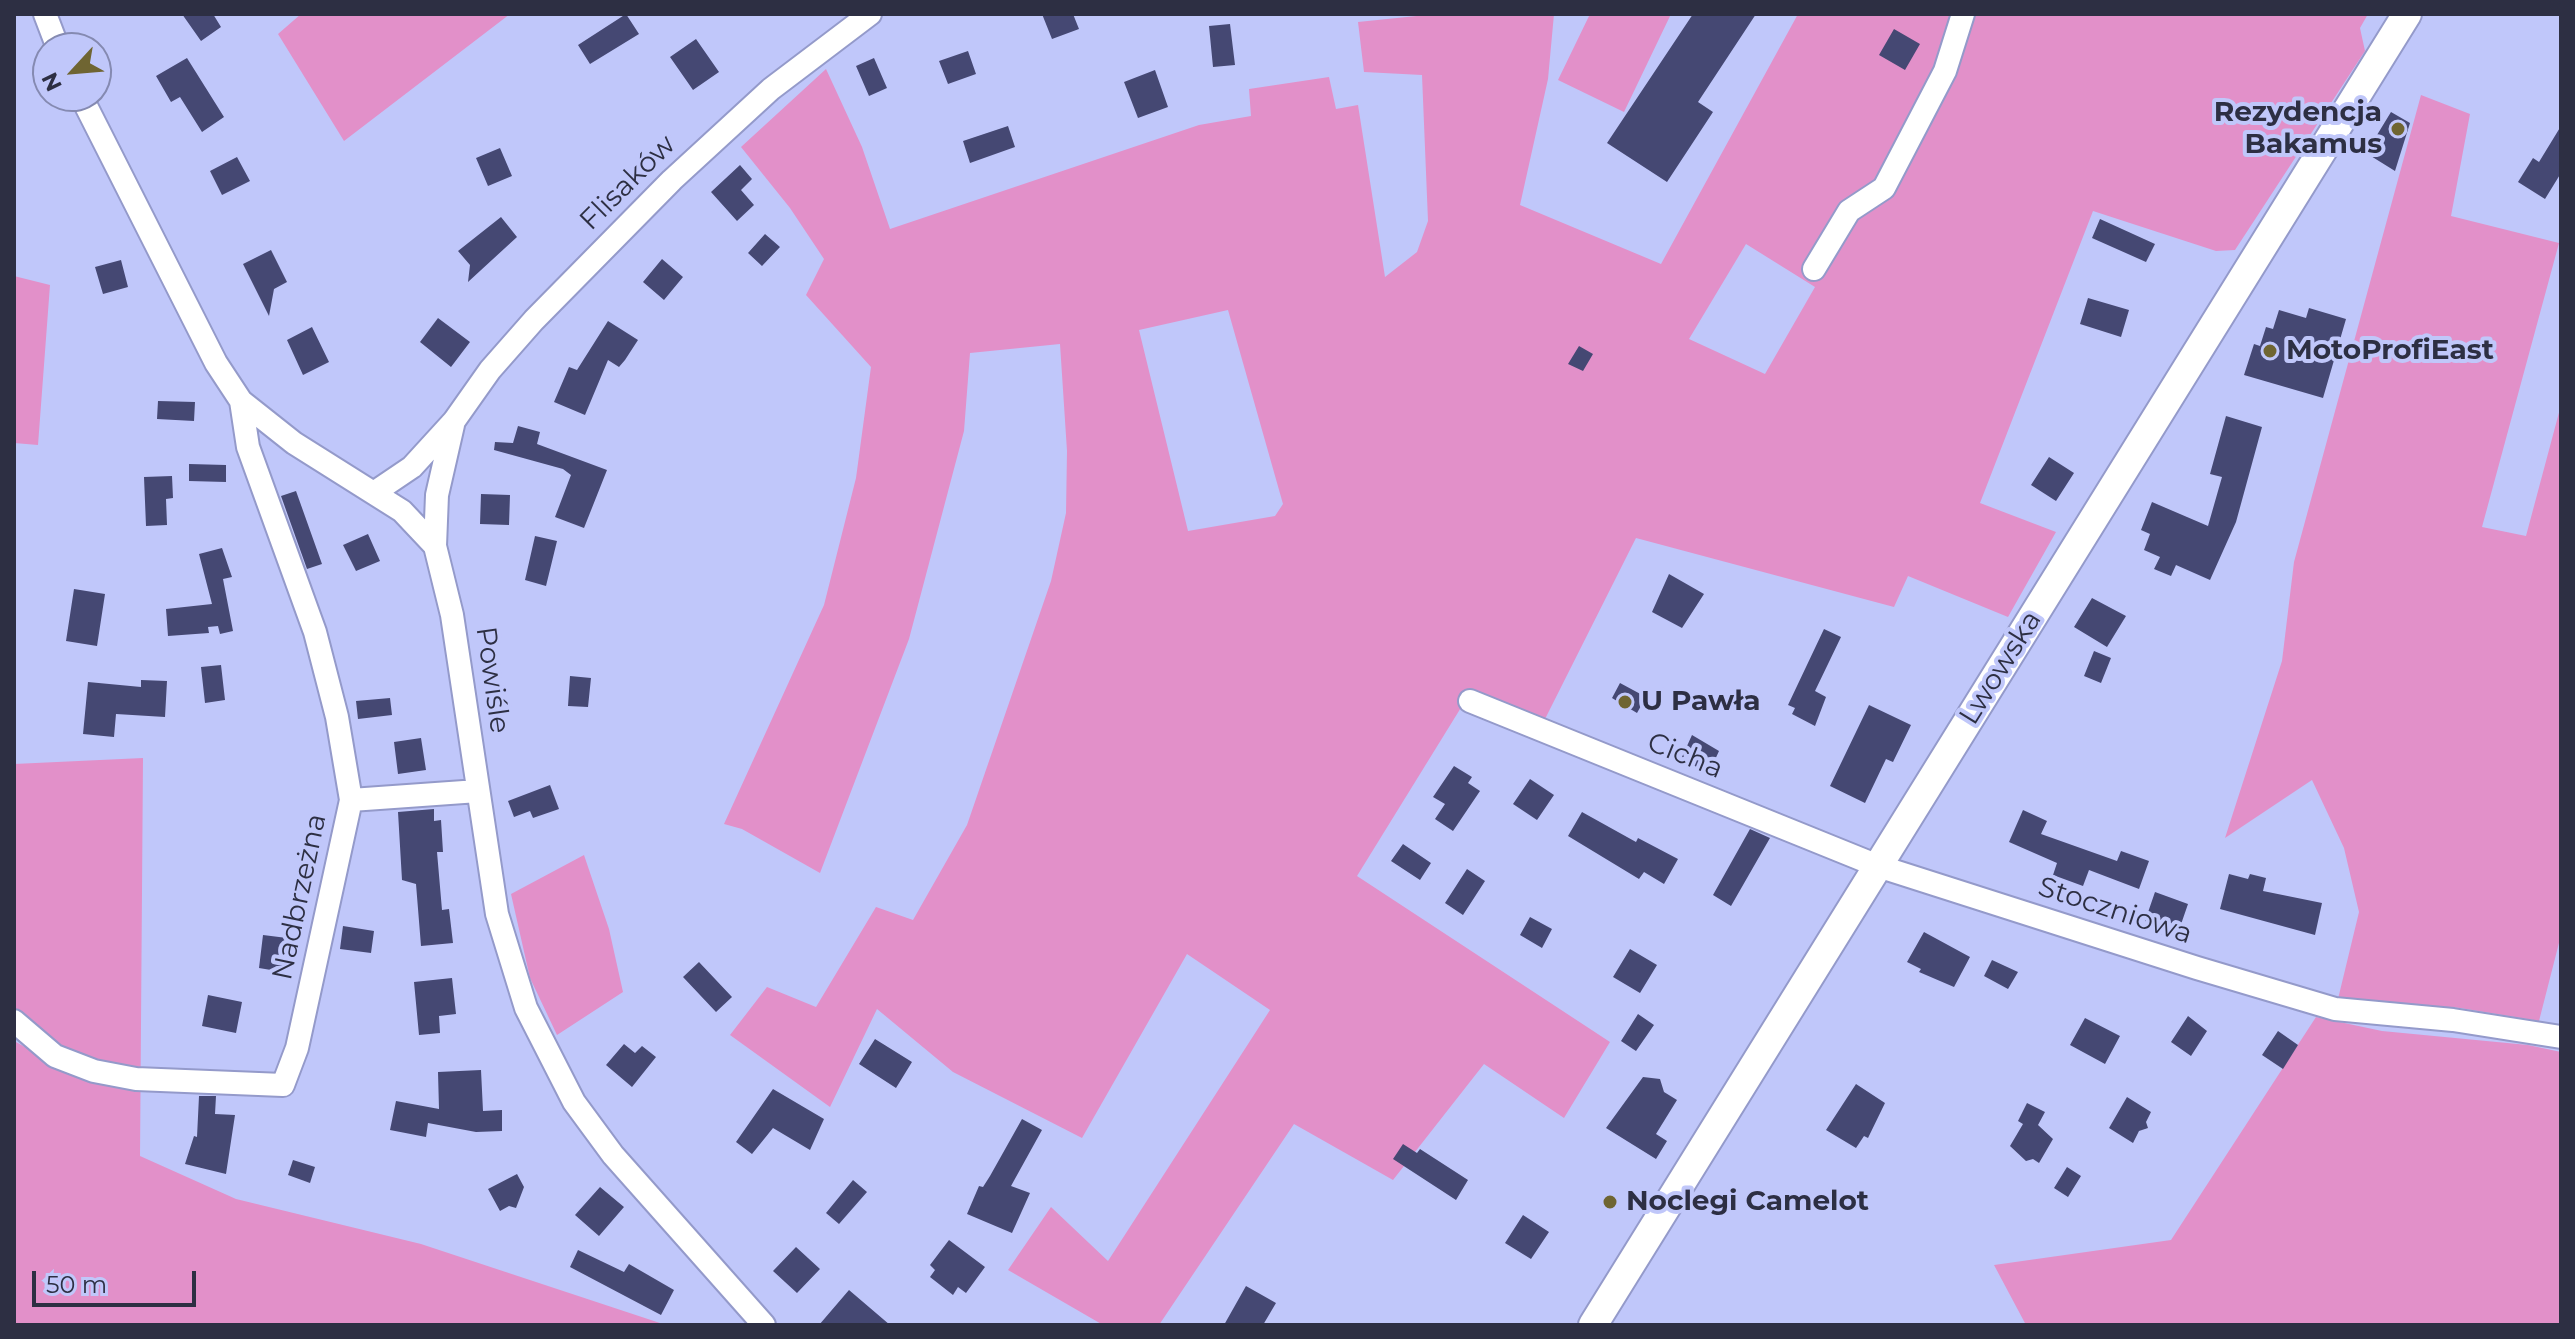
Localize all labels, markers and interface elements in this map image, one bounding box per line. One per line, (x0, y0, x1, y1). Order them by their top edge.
north arrow (32, 32, 112, 112)
text: N (36, 68, 68, 96)
place label: Rezydencja Bakamus (2214, 96, 2382, 162)
marker: Rezydencja Bakamus (2389, 120, 2407, 138)
street label: Flisaków (573, 128, 683, 238)
place label: MotoProfiEast (2286, 334, 2494, 368)
marker: MotoProfiEast (2261, 342, 2279, 360)
street label: Lwowska (1953, 605, 2049, 731)
street label: Powiśle (468, 625, 516, 735)
place label: U Pawła (1641, 685, 1760, 719)
marker: U Pawła (1616, 693, 1634, 711)
street label: Cicha (1642, 726, 1728, 786)
street label: Nadbrzeżna (266, 811, 334, 983)
street label: Stoczniowa (2034, 870, 2196, 952)
place label: Noclegi Camelot (1626, 1185, 1869, 1219)
marker: Noclegi Camelot (1601, 1193, 1619, 1211)
scale bar (36, 1255, 200, 1305)
text: 50 m (46, 1270, 107, 1299)

